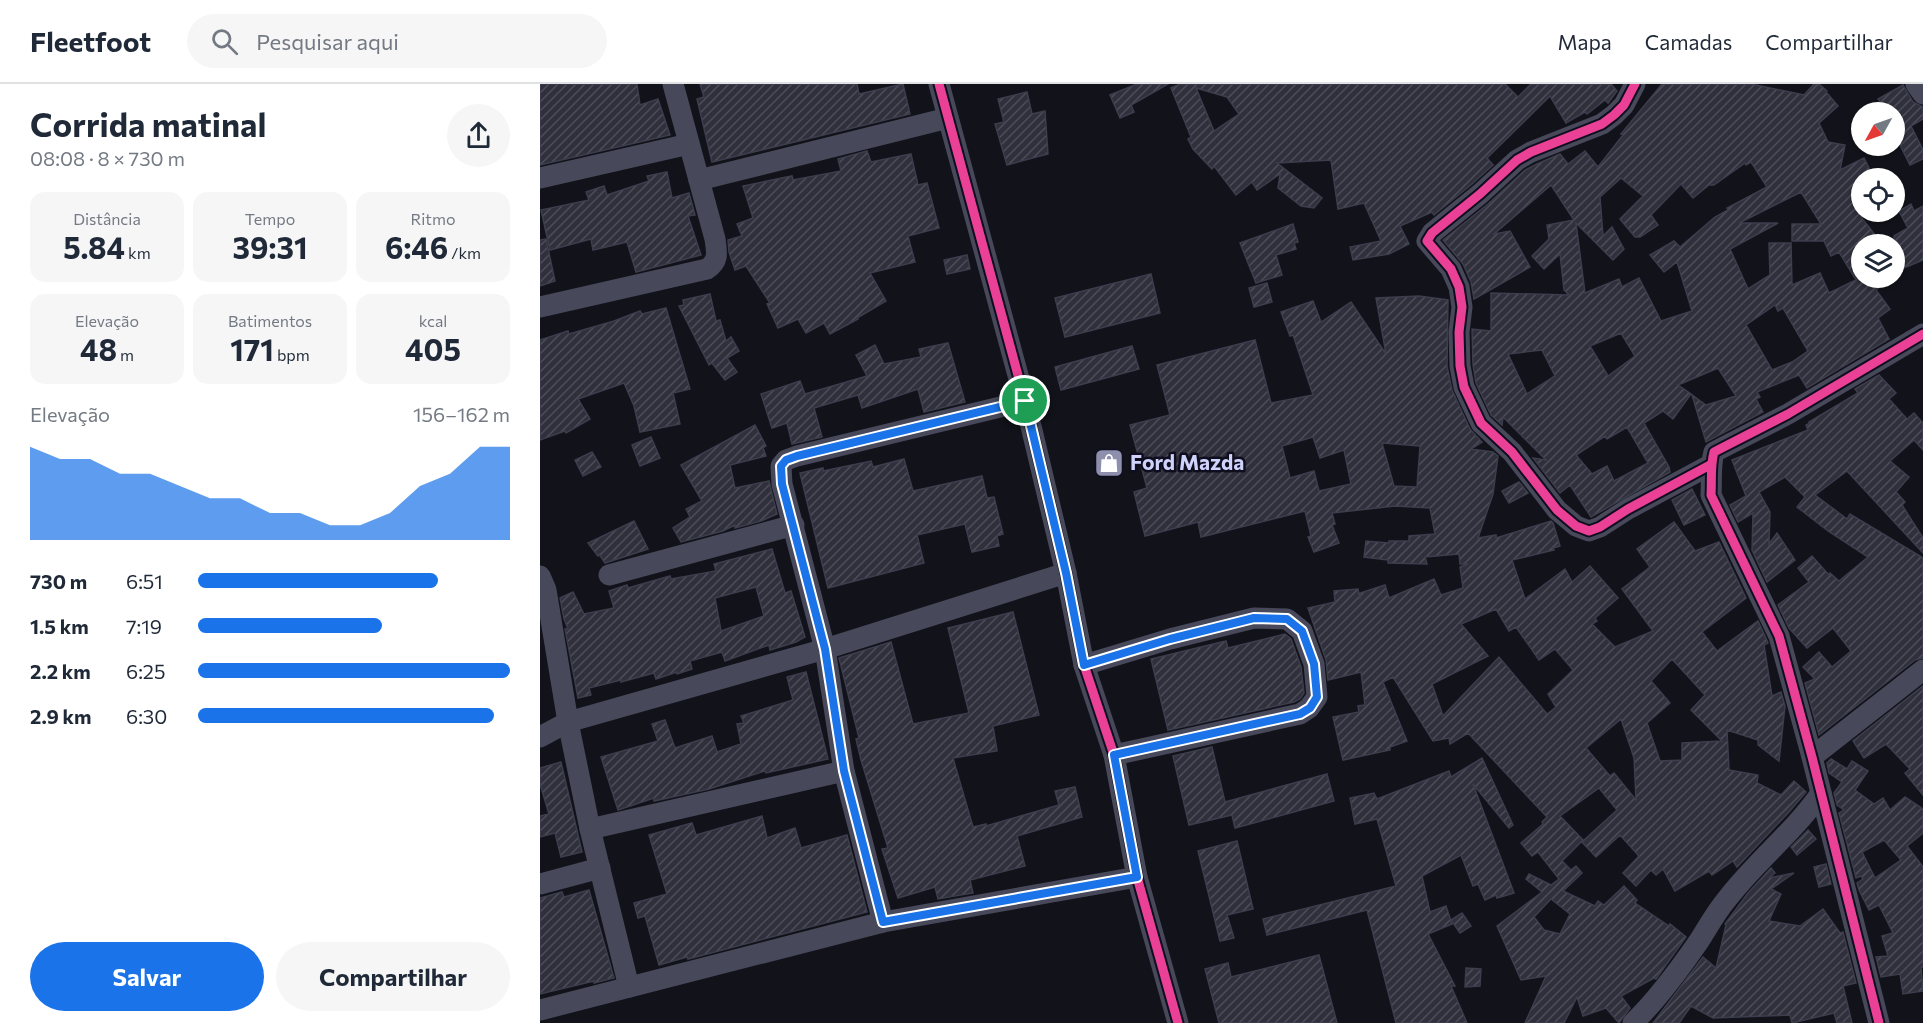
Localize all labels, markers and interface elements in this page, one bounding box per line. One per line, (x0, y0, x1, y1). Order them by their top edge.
search box (187, 14, 607, 68)
text: Fleetfoot (30, 24, 151, 58)
icon: search (208, 25, 241, 58)
text: Pesquisar aqui (256, 28, 399, 55)
text: Mapa (1558, 29, 1612, 54)
text: Camadas (1645, 29, 1732, 54)
text: Compartilhar (1765, 29, 1893, 54)
north arrow (1851, 102, 1905, 156)
map controls (1851, 102, 1905, 288)
text: Corrida matinal (30, 103, 266, 144)
button: share (447, 104, 510, 167)
text: 08:08 · 8 × 730 m (30, 146, 185, 170)
button: locate (1851, 168, 1905, 222)
text: Distância (73, 209, 141, 228)
text: Tempo (245, 209, 295, 228)
text: Ritmo (411, 209, 455, 228)
text: 5.84 (63, 228, 125, 265)
text: 39:31 (233, 228, 307, 265)
text: 6:46 (385, 228, 448, 265)
button: layers (1851, 234, 1905, 288)
text: km (125, 243, 151, 262)
text: /km (448, 243, 481, 262)
text: Elevação (75, 311, 139, 330)
text: Batimentos (228, 311, 312, 330)
text: kcal (419, 311, 447, 330)
text: 48 (80, 330, 117, 367)
text: 171 (230, 330, 274, 367)
text: 405 (405, 330, 461, 367)
text: m (117, 345, 134, 364)
text: bpm (274, 345, 310, 364)
pin (999, 375, 1050, 426)
icon: arrive (1008, 384, 1041, 417)
text: Elevação (30, 402, 110, 426)
text: 156–162 m (413, 402, 510, 426)
shop icon: Ford Mazda (1093, 447, 1125, 479)
place label: Ford Mazda (1130, 449, 1244, 474)
text: 730 m (30, 569, 87, 593)
text: 6:51 (126, 569, 163, 593)
text: 1.5 km (30, 614, 89, 638)
text: 7:19 (126, 614, 162, 638)
text: 2.2 km (30, 659, 91, 683)
text: 6:25 (126, 659, 165, 683)
text: 2.9 km (30, 704, 91, 728)
text: 6:30 (126, 704, 167, 728)
button: Salvar (30, 942, 264, 1011)
button: Compartilhar (276, 942, 510, 1011)

